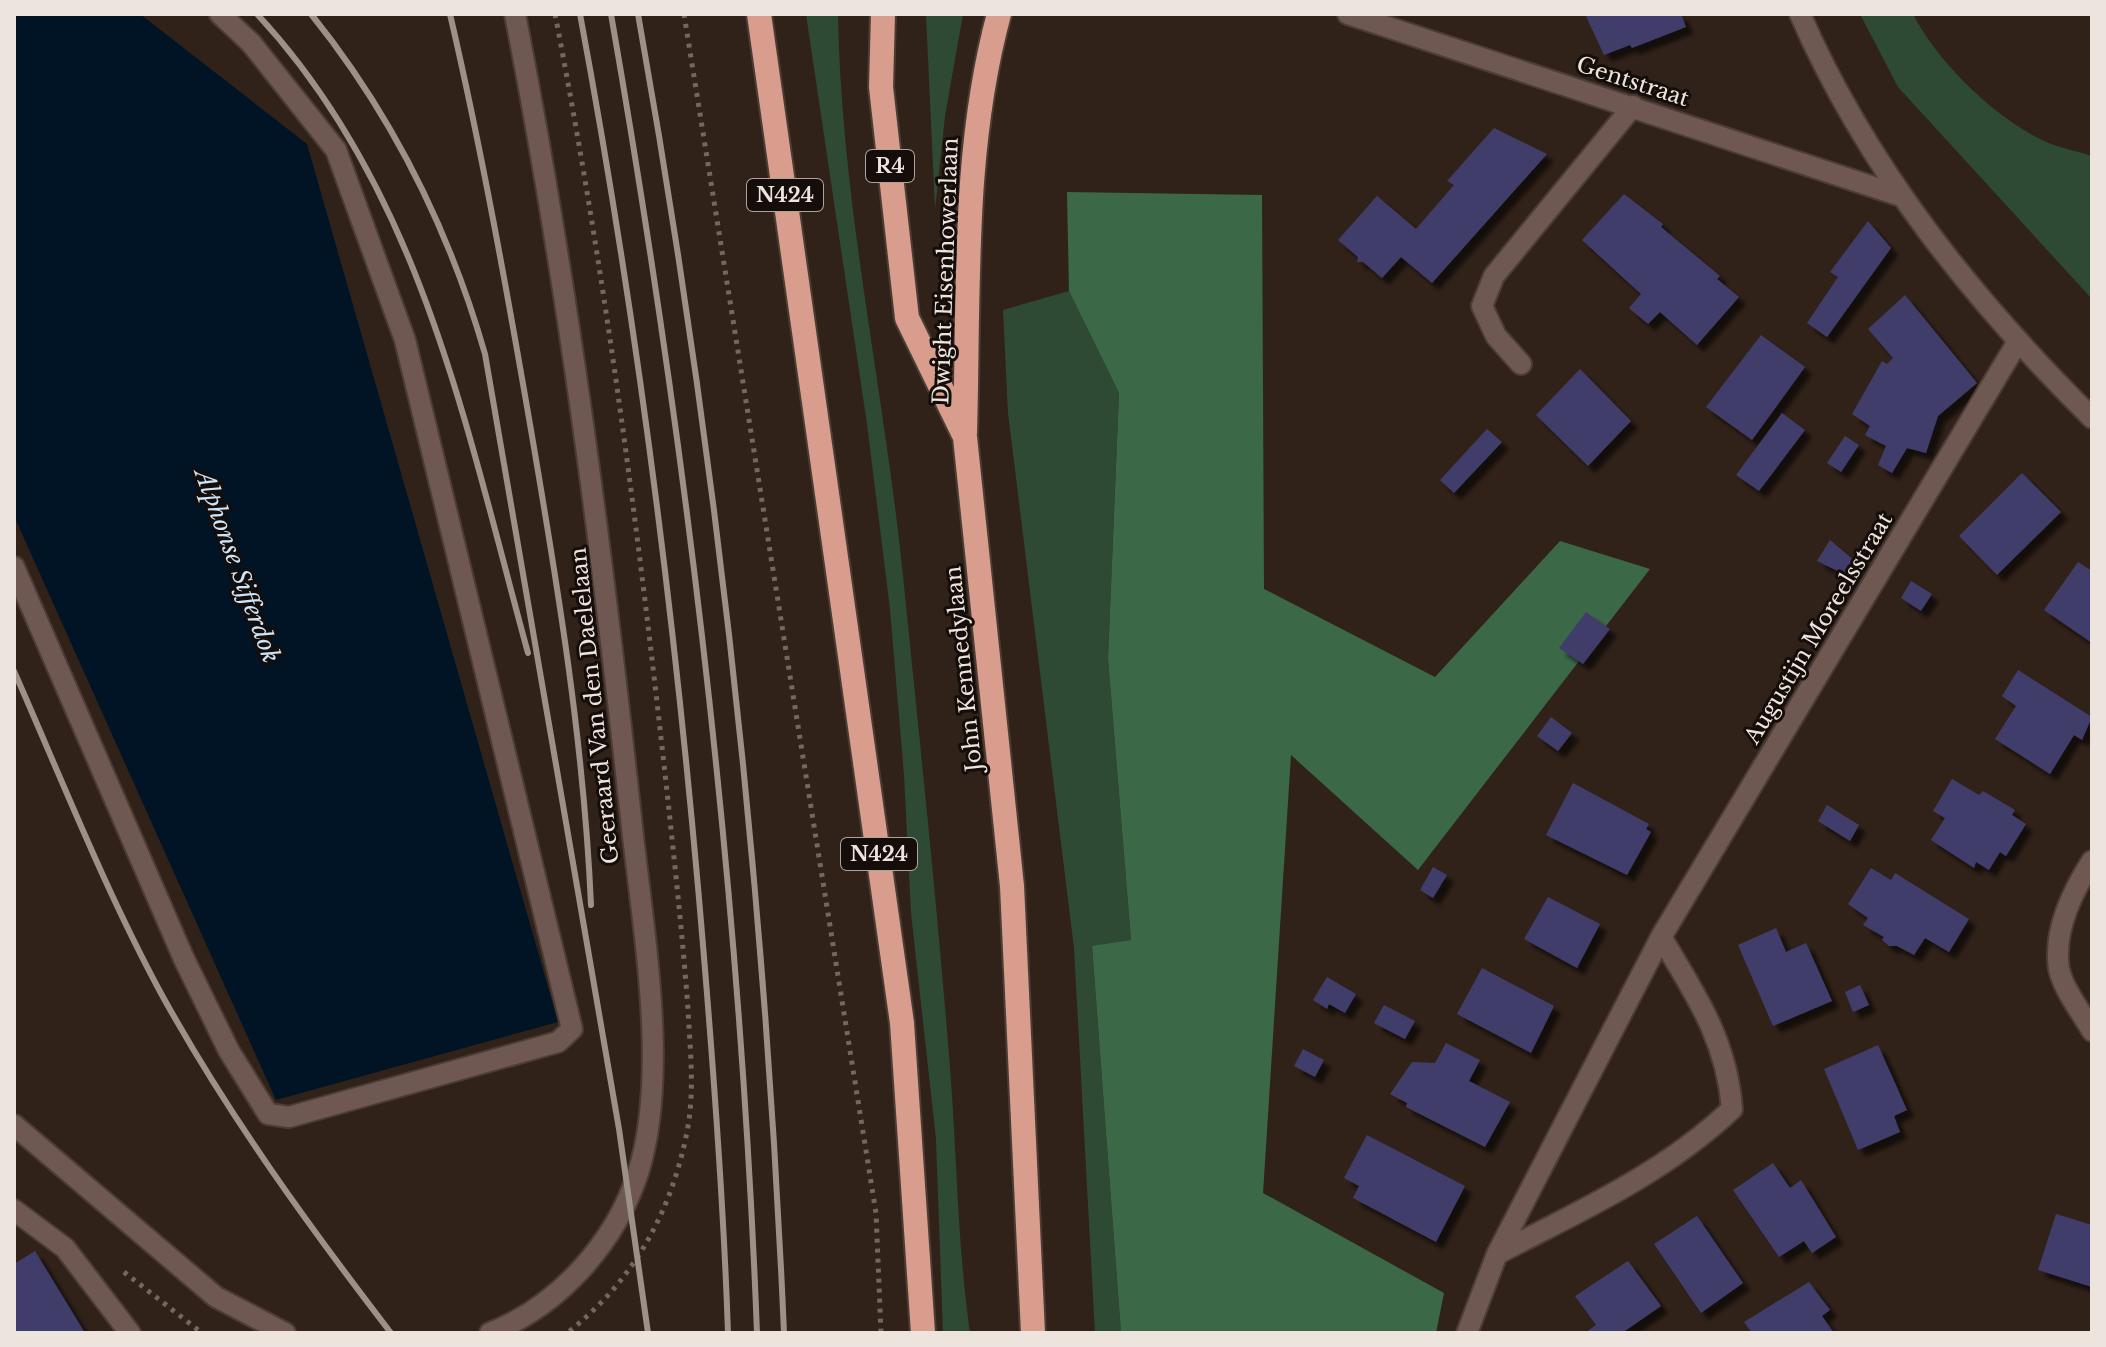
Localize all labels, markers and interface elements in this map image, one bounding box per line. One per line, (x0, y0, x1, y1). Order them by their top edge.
street label: Gentstraat (1573, 51, 1693, 113)
street label: Dwight Eisenhowerlaan (927, 137, 964, 405)
road number: R4 (866, 150, 914, 182)
road number: N424 (747, 179, 823, 211)
water label: Alphonse Sifferdok (188, 462, 286, 667)
street label: Augustijn Moreelsstraat (1738, 507, 1899, 750)
street label: Geeraard Van den Daelelaan (564, 546, 625, 866)
street label: John Kennedylaan (939, 565, 988, 776)
road number: N424 (841, 838, 917, 870)

